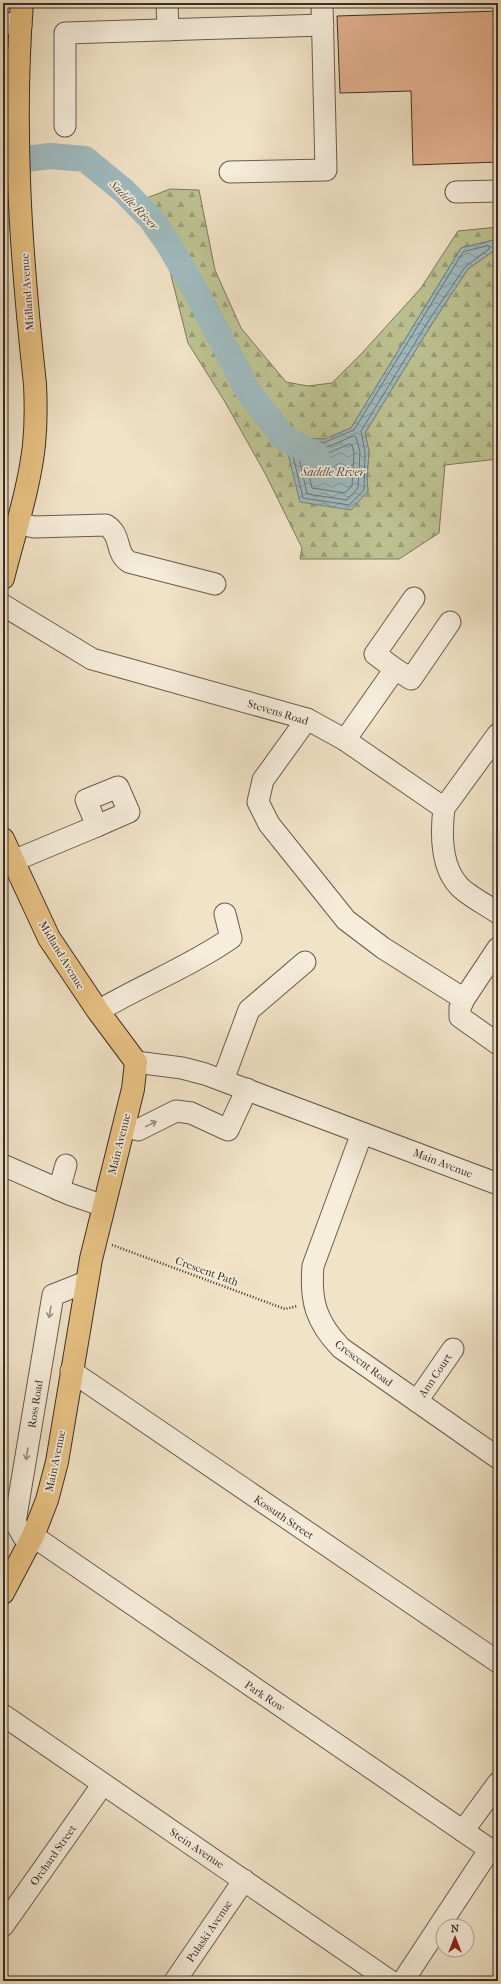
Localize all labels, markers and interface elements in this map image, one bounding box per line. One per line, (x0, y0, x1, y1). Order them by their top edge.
water label: Saddle River (106, 177, 162, 234)
street label: Midland Avenue (18, 252, 37, 331)
water label: Saddle River (300, 465, 366, 479)
street label: Stevens Road (246, 697, 311, 728)
street label: Midland Avenue (36, 919, 87, 992)
street label: Main Avenue (106, 1112, 134, 1176)
one-way arrow (144, 1120, 156, 1127)
street label: Main Avenue (411, 1146, 475, 1181)
street label: Crescent Path (174, 1254, 241, 1289)
one-way arrow (46, 1305, 54, 1318)
street label: Crescent Road (332, 1337, 396, 1390)
street label: Ann Court (415, 1351, 455, 1400)
street label: Ross Road (25, 1378, 46, 1429)
street label: Main Avenue (43, 1429, 68, 1493)
one-way arrow (22, 1447, 30, 1460)
street label: Kossuth Street (251, 1493, 316, 1542)
street label: Park Row (242, 1678, 288, 1715)
street label: Orchard Street (28, 1822, 79, 1888)
street label: Stein Avenue (167, 1826, 227, 1872)
street label: Pulaski Avenue (184, 1897, 235, 1965)
north arrow (435, 1918, 475, 1958)
text: N (451, 1922, 460, 1935)

